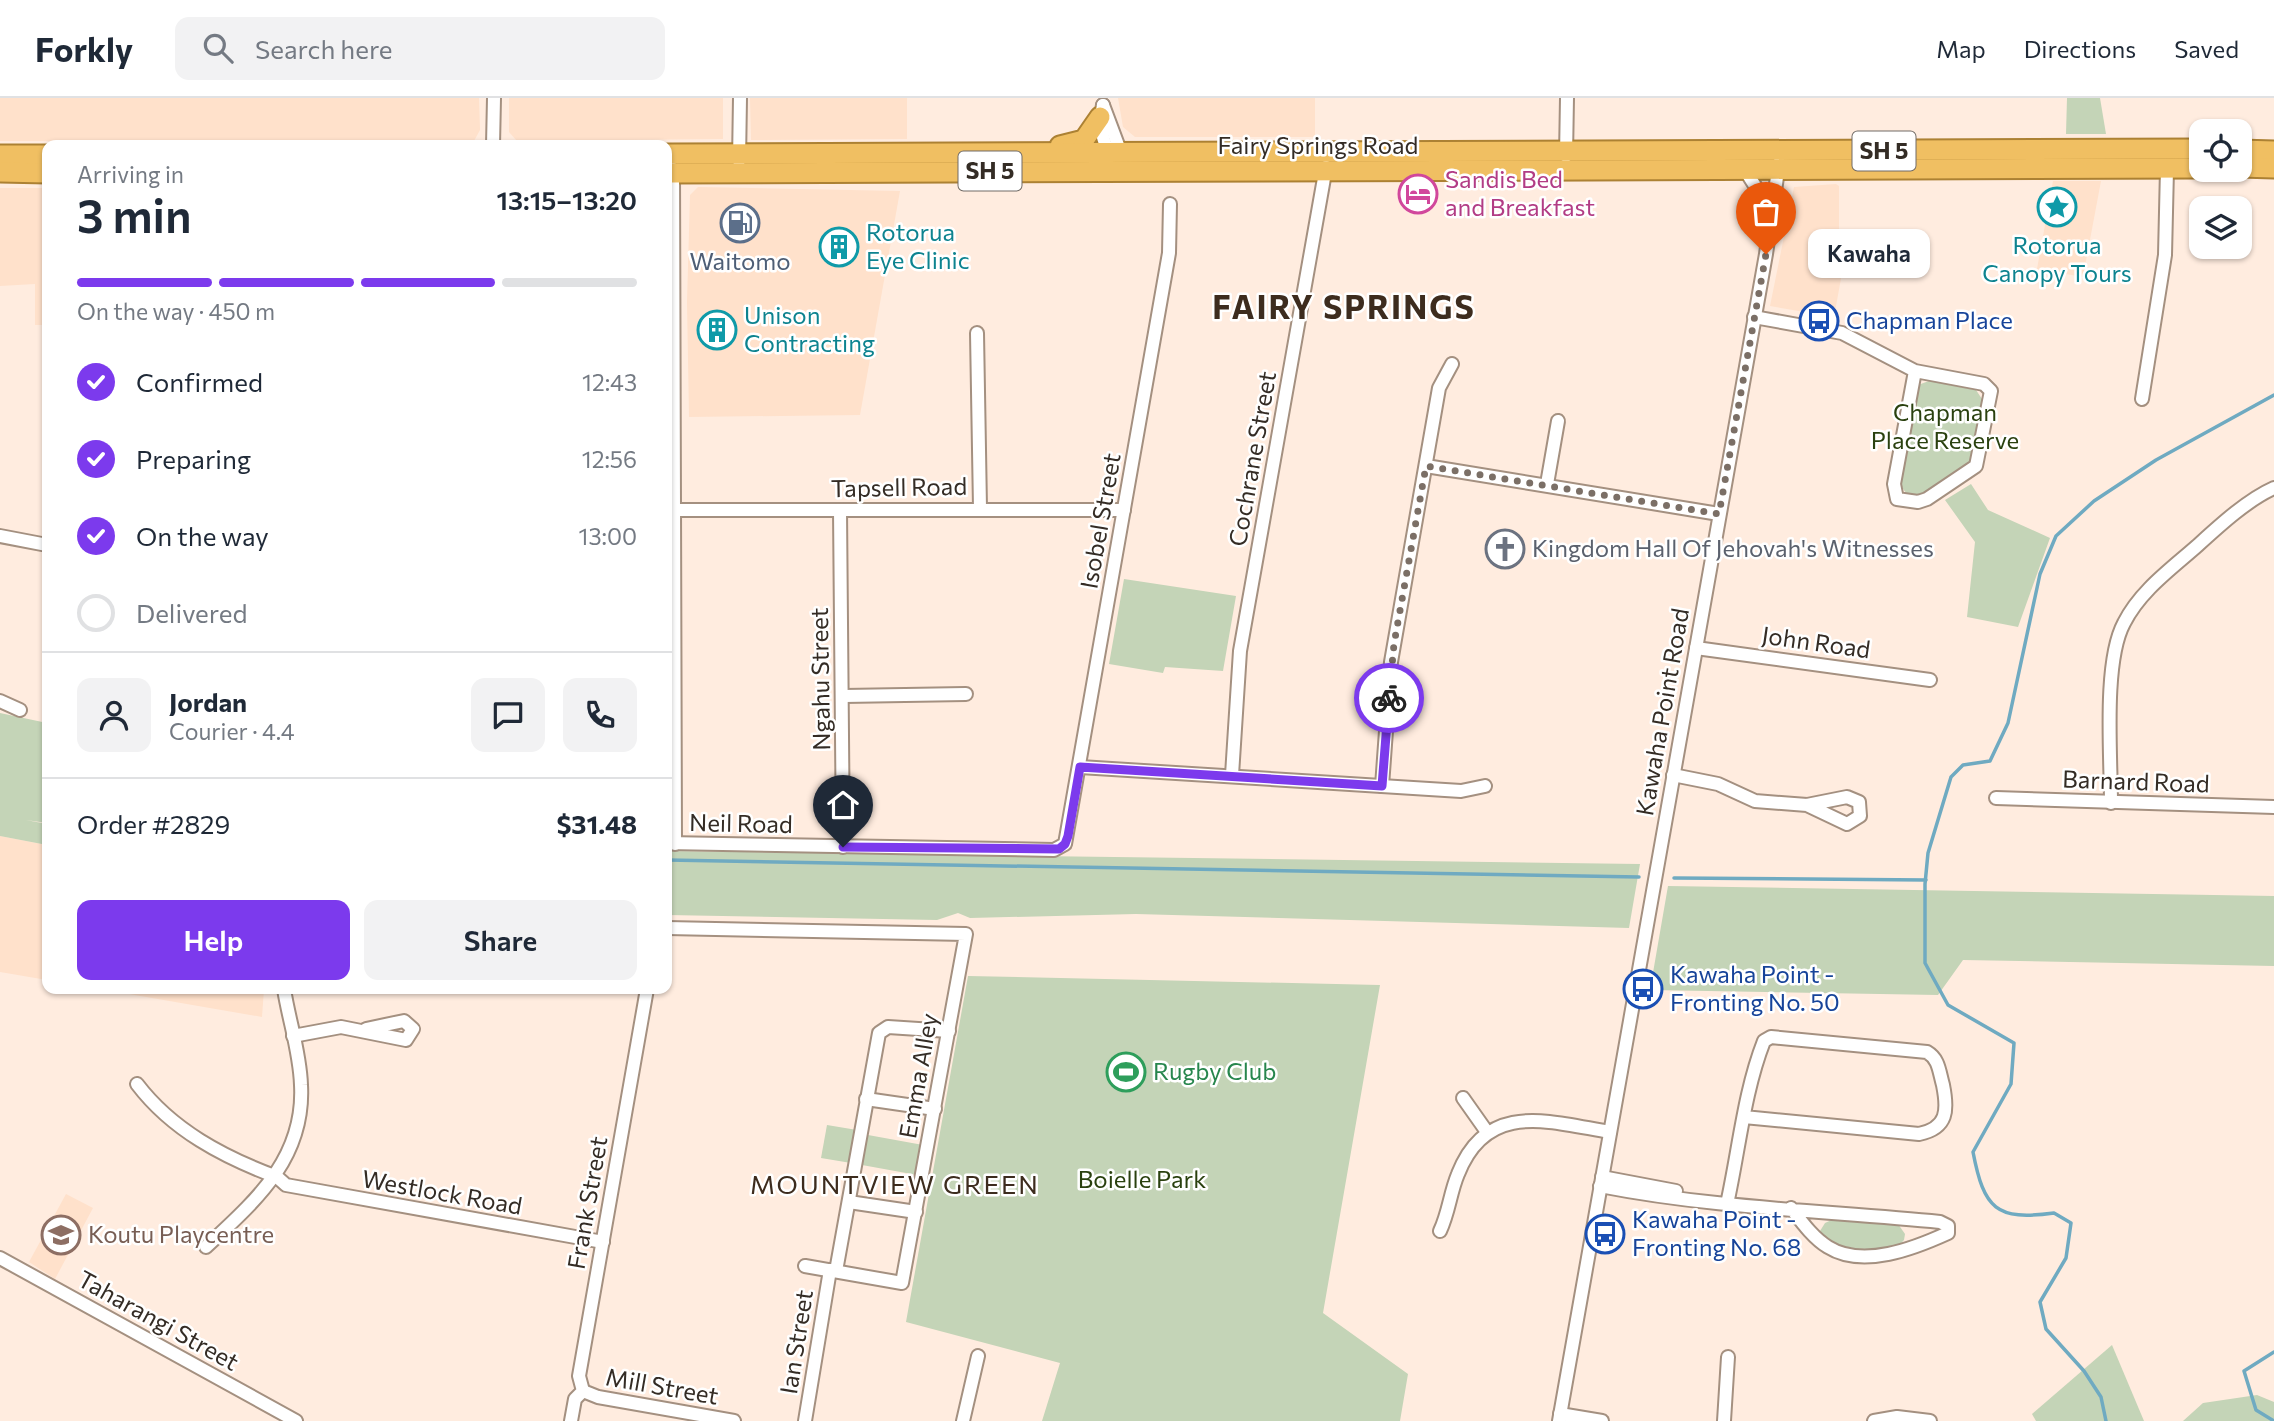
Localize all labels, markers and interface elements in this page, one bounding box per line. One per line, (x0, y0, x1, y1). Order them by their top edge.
search box (175, 17, 665, 80)
text: Forkly (35, 28, 133, 69)
icon: search (199, 29, 237, 67)
text: Search here (255, 33, 393, 64)
text: Map (1936, 34, 1986, 63)
text: Directions (2024, 34, 2136, 63)
text: Saved (2174, 34, 2239, 63)
map controls (2189, 119, 2252, 259)
button: locate (2189, 119, 2252, 182)
street label: Fairy Springs Road (1218, 130, 1418, 159)
road number: SH 5 (1853, 132, 1916, 170)
road number: SH 5 (958, 152, 1021, 190)
text: Arriving in (77, 160, 184, 188)
place label: Sandis Bed and Breakfast (1445, 164, 1595, 221)
hotel icon: Sandis Bed and Breakfast (1397, 173, 1439, 215)
pin (1736, 182, 1796, 254)
text: 13:15–13:20 (496, 184, 637, 215)
text: 3 min (77, 186, 192, 242)
place icon: Rotorua Canopy Tours (2036, 186, 2078, 228)
icon: bag (1747, 193, 1785, 231)
button: layers (2189, 196, 2252, 259)
fuel station icon: Waitomo (719, 202, 761, 244)
place label: Rotorua Eye Clinic (866, 217, 970, 274)
building icon: Rotorua Eye Clinic (818, 226, 860, 268)
callout: Kawaha (1808, 230, 1930, 278)
place label: Rotorua Canopy Tours (1982, 230, 2132, 287)
text: Kawaha (1827, 239, 1911, 267)
place label: Waitomo (689, 246, 791, 275)
district label: FAIRY SPRINGS (1212, 286, 1476, 326)
text: On the way · 450 m (77, 297, 275, 325)
place label: Unison Contracting (744, 300, 875, 357)
bus stop icon: Chapman Place (1798, 300, 1840, 342)
place label: Chapman Place (1846, 305, 2013, 334)
building icon: Unison Contracting (696, 309, 738, 351)
icon: check (77, 363, 115, 401)
text: Confirmed (136, 366, 263, 397)
text: 12:43 (582, 368, 637, 396)
street label: Cochrane Street (1222, 369, 1281, 548)
park label: Chapman Place Reserve (1871, 397, 2019, 454)
icon: check (77, 440, 115, 478)
text: Preparing (136, 443, 251, 474)
text: 12:56 (582, 445, 637, 473)
street label: Isobel Street (1073, 450, 1126, 591)
street label: Tapsell Road (831, 471, 967, 502)
icon: check (77, 517, 115, 555)
text: On the way (136, 520, 269, 551)
text: 13:00 (579, 522, 637, 550)
church icon: Kingdom Hall Of Jehovah's Witnesses (1484, 528, 1526, 570)
place label: Kingdom Hall Of Jehovah's Witnesses (1532, 533, 1934, 562)
text: Delivered (136, 597, 247, 628)
street label: Kawaha Point Road (1629, 606, 1694, 818)
street label: Ngahu Street (804, 607, 835, 751)
street label: John Road (1760, 620, 1872, 663)
courier (1354, 663, 1424, 733)
button: person (77, 678, 151, 752)
button: chat (471, 678, 545, 752)
button: phone (563, 678, 637, 752)
icon: bike (1370, 679, 1408, 717)
text: Jordan (169, 686, 247, 717)
text: Courier · 4.4 (169, 717, 295, 745)
street label: Barnard Road (2062, 763, 2210, 798)
pin (813, 775, 873, 847)
icon: home (824, 786, 862, 824)
street label: Neil Road (689, 807, 793, 838)
text: Order #2829 (77, 808, 230, 839)
text: $31.48 (556, 808, 637, 839)
button: Help (77, 900, 350, 980)
button: Share (364, 900, 637, 980)
place label: Kawaha Point - Fronting No. 50 (1670, 959, 1840, 1016)
bus stop icon: Kawaha Point - Fronting No. 50 (1622, 968, 1664, 1010)
street label: Emma Alley (892, 1011, 943, 1141)
sports icon: Rugby Club (1105, 1051, 1147, 1093)
place label: Rugby Club (1153, 1056, 1276, 1085)
street label: Frank Street (561, 1134, 613, 1271)
street label: Westlock Road (360, 1163, 525, 1220)
park label: Boielle Park (1078, 1164, 1206, 1193)
district label: MOUNTVIEW GREEN (750, 1168, 1040, 1199)
place label: Kawaha Point - Fronting No. 68 (1632, 1204, 1801, 1261)
bus stop icon: Kawaha Point - Fronting No. 68 (1584, 1213, 1626, 1255)
school or university icon: Koutu Playcentre (40, 1214, 82, 1256)
place label: Koutu Playcentre (88, 1219, 274, 1248)
street label: Taharangi Street (73, 1264, 244, 1376)
street label: Ian Street (773, 1287, 818, 1396)
street label: Mill Street (604, 1361, 721, 1410)

